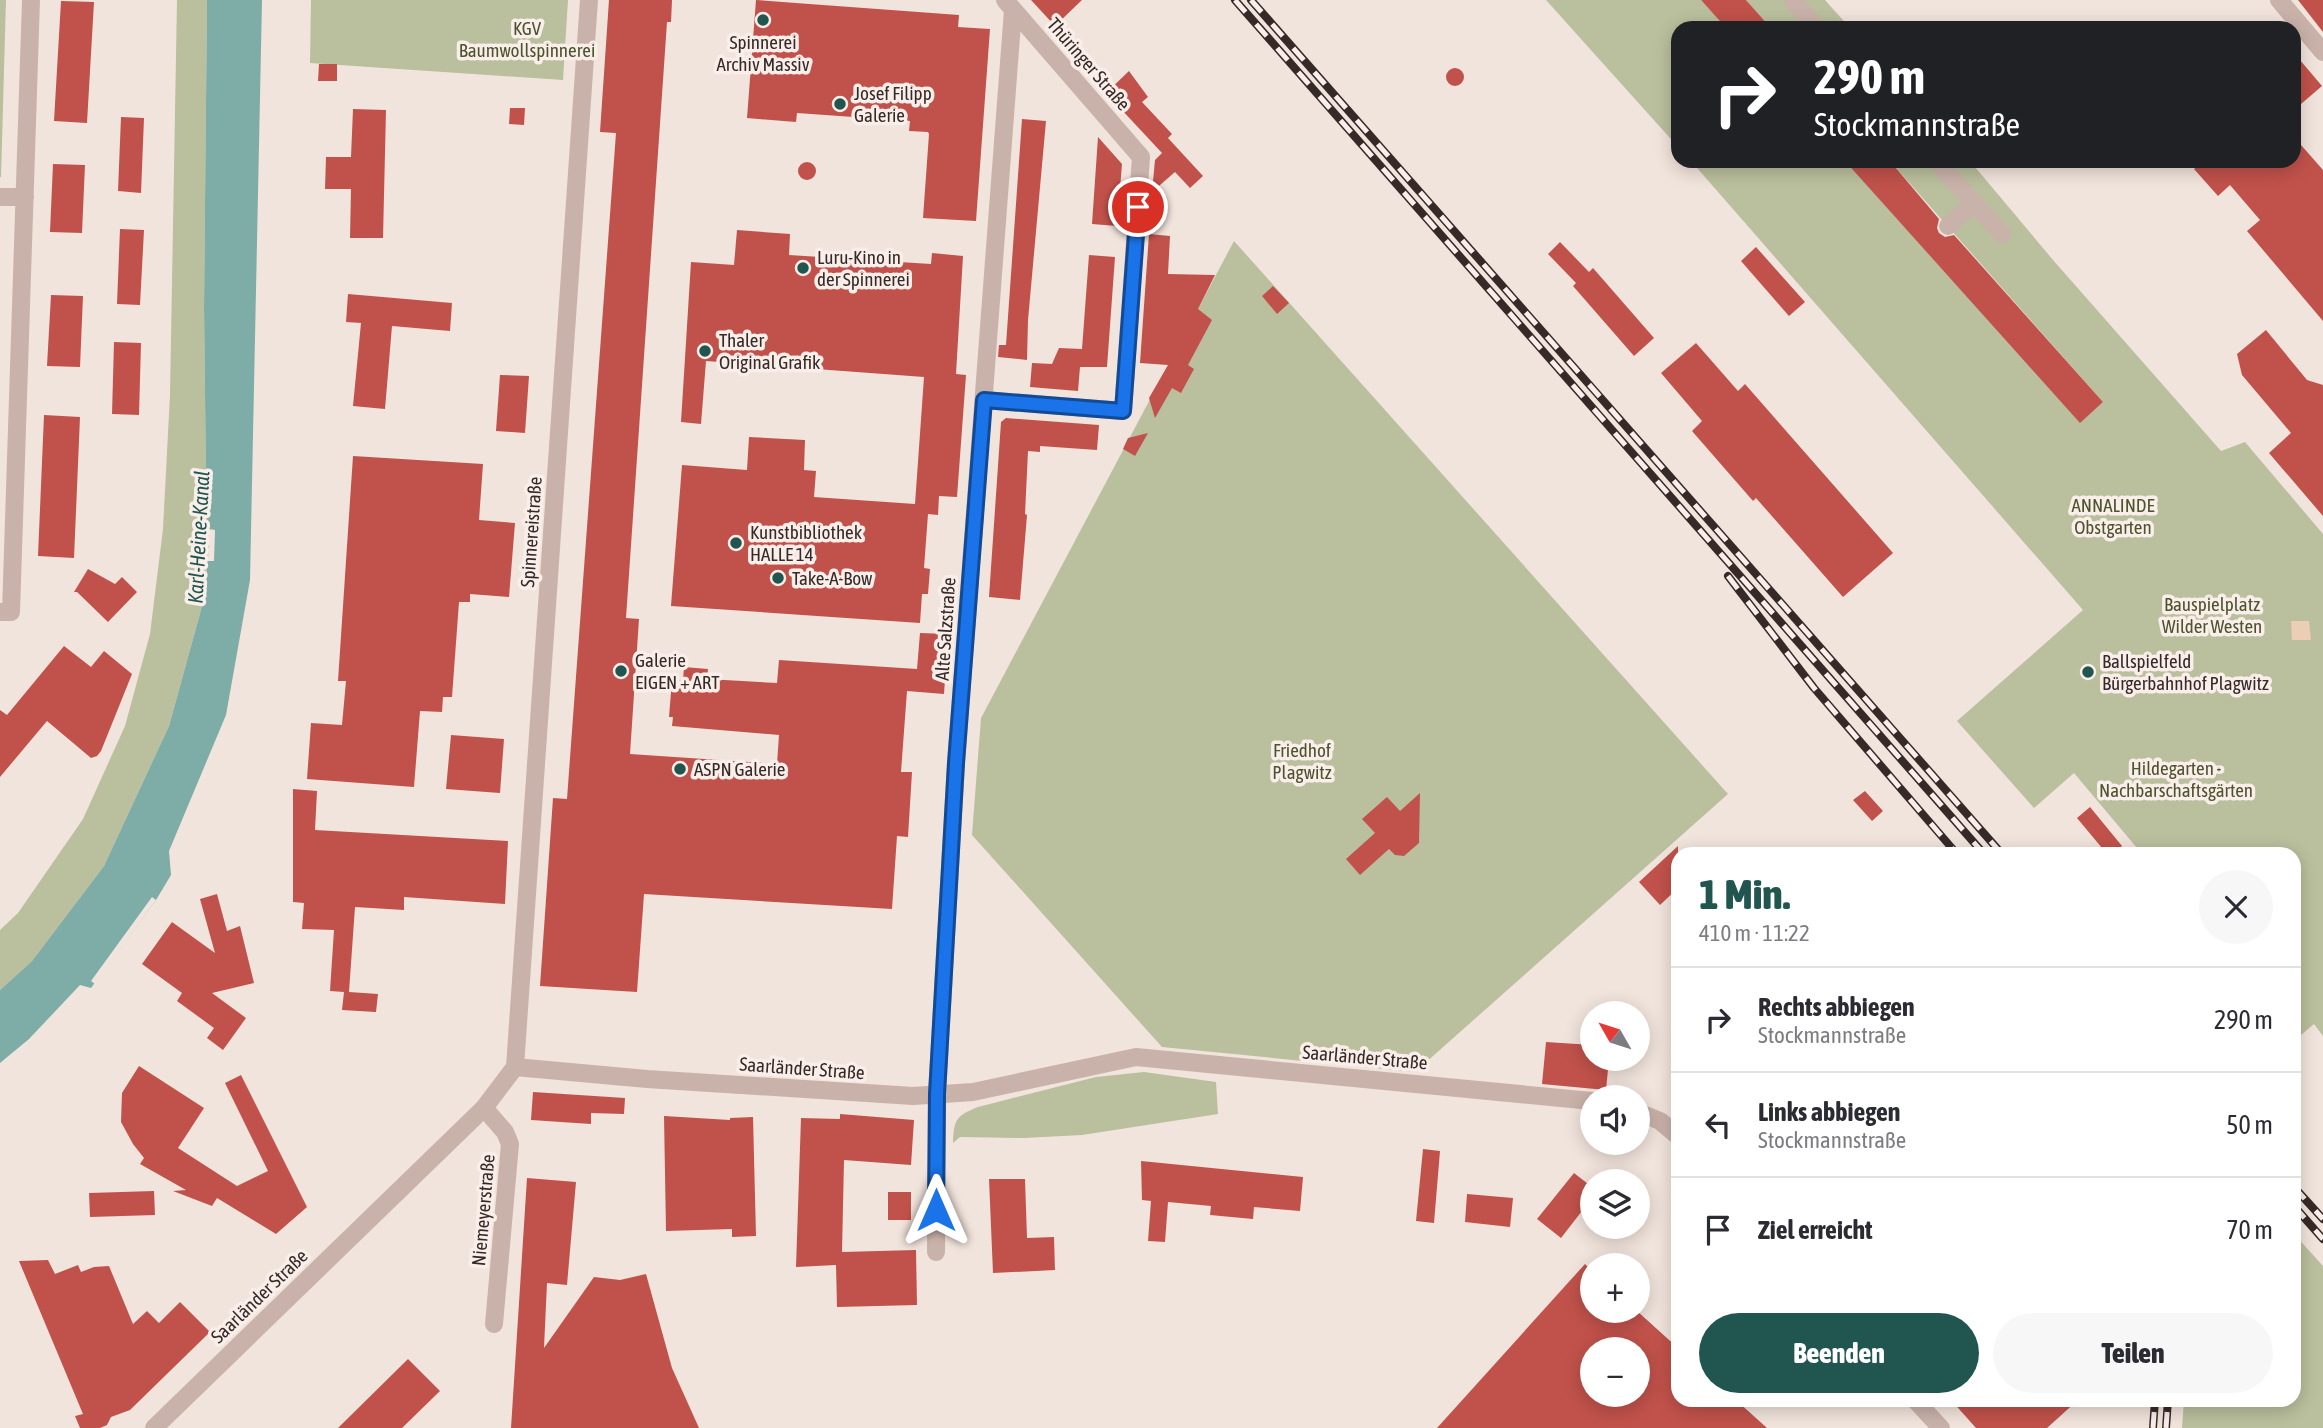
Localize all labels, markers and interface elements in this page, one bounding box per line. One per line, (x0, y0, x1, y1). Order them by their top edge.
marker: Spinnerei Archiv Massiv (755, 12, 771, 28)
street label: Thüringer Straße (1043, 13, 1135, 115)
park label: KGV Baumwollspinnerei (459, 17, 595, 61)
place label: Spinnerei Archiv Massiv (716, 31, 810, 75)
text: 290 m (1814, 48, 1925, 104)
icon: right (1699, 49, 1790, 140)
place label: Josef Filipp Galerie (854, 82, 932, 126)
marker: Josef Filipp Galerie (832, 96, 848, 112)
text: Stockmannstraße (1814, 106, 2020, 143)
pin (1108, 177, 1168, 237)
icon: arrive (1119, 188, 1157, 226)
place label: Luru-Kino in der Spinnerei (817, 246, 910, 290)
marker: Luru-Kino in der Spinnerei (795, 260, 811, 276)
place label: Thaler Original Grafik (719, 329, 821, 373)
marker: Thaler Original Grafik (697, 343, 713, 359)
water label: Karl-Heine-Kanal (183, 470, 213, 604)
street label: Spinnereistraße (516, 476, 546, 588)
park label: ANNALINDE Obstgarten (2071, 494, 2155, 538)
place label: Kunstbibliothek HALLE 14 (750, 521, 863, 565)
marker: Kunstbibliothek HALLE 14 (728, 535, 744, 551)
place label: Take-A-Bow (792, 567, 873, 589)
marker: Take-A-Bow (770, 570, 786, 586)
street label: Alte Salzstraße (930, 577, 960, 681)
park label: Bauspielplatz Wilder Westen (2162, 593, 2262, 637)
place label: Galerie EIGEN + ART (635, 649, 720, 693)
place label: Ballspielfeld Bürgerbahnhof Plagwitz (2102, 650, 2269, 694)
marker: Galerie EIGEN + ART (613, 663, 629, 679)
marker: Ballspielfeld Bürgerbahnhof Plagwitz (2080, 664, 2096, 680)
park label: Friedhof Plagwitz (1272, 739, 1332, 783)
park label: Hildegarten - Nachbarschaftsgärten (2099, 757, 2253, 801)
place label: ASPN Galerie (694, 758, 785, 780)
marker: ASPN Galerie (672, 761, 688, 777)
text: 1 Min. (1699, 870, 1790, 918)
button: close (2199, 870, 2273, 944)
text: 410 m · 11:22 (1699, 920, 1810, 946)
text: Rechts abbiegen (1758, 992, 1915, 1022)
north arrow (1580, 1001, 1650, 1071)
map controls (1580, 1001, 1650, 1407)
icon: right (1699, 1001, 1737, 1039)
text: 290 m (2214, 1005, 2273, 1035)
text: Stockmannstraße (1758, 1022, 1906, 1048)
street label: Saarländer Straße (1302, 1041, 1428, 1073)
street label: Saarländer Straße (739, 1053, 865, 1083)
button: sound (1580, 1085, 1650, 1155)
text: Links abbiegen (1758, 1097, 1900, 1127)
icon: left (1699, 1106, 1737, 1144)
text: 50 m (2226, 1110, 2273, 1140)
text: Stockmannstraße (1758, 1127, 1906, 1153)
street label: Niemeyerstraße (467, 1153, 499, 1267)
button: layers (1580, 1169, 1650, 1239)
position arrow (899, 1173, 973, 1247)
icon: arrive (1699, 1211, 1737, 1249)
text: Ziel erreicht (1758, 1215, 1873, 1245)
text: 70 m (2226, 1215, 2273, 1245)
street label: Saarländer Straße (206, 1245, 312, 1347)
button: + (1580, 1253, 1650, 1323)
button: Beenden (1699, 1313, 1979, 1393)
button: Teilen (1993, 1313, 2273, 1393)
button: − (1580, 1337, 1650, 1407)

